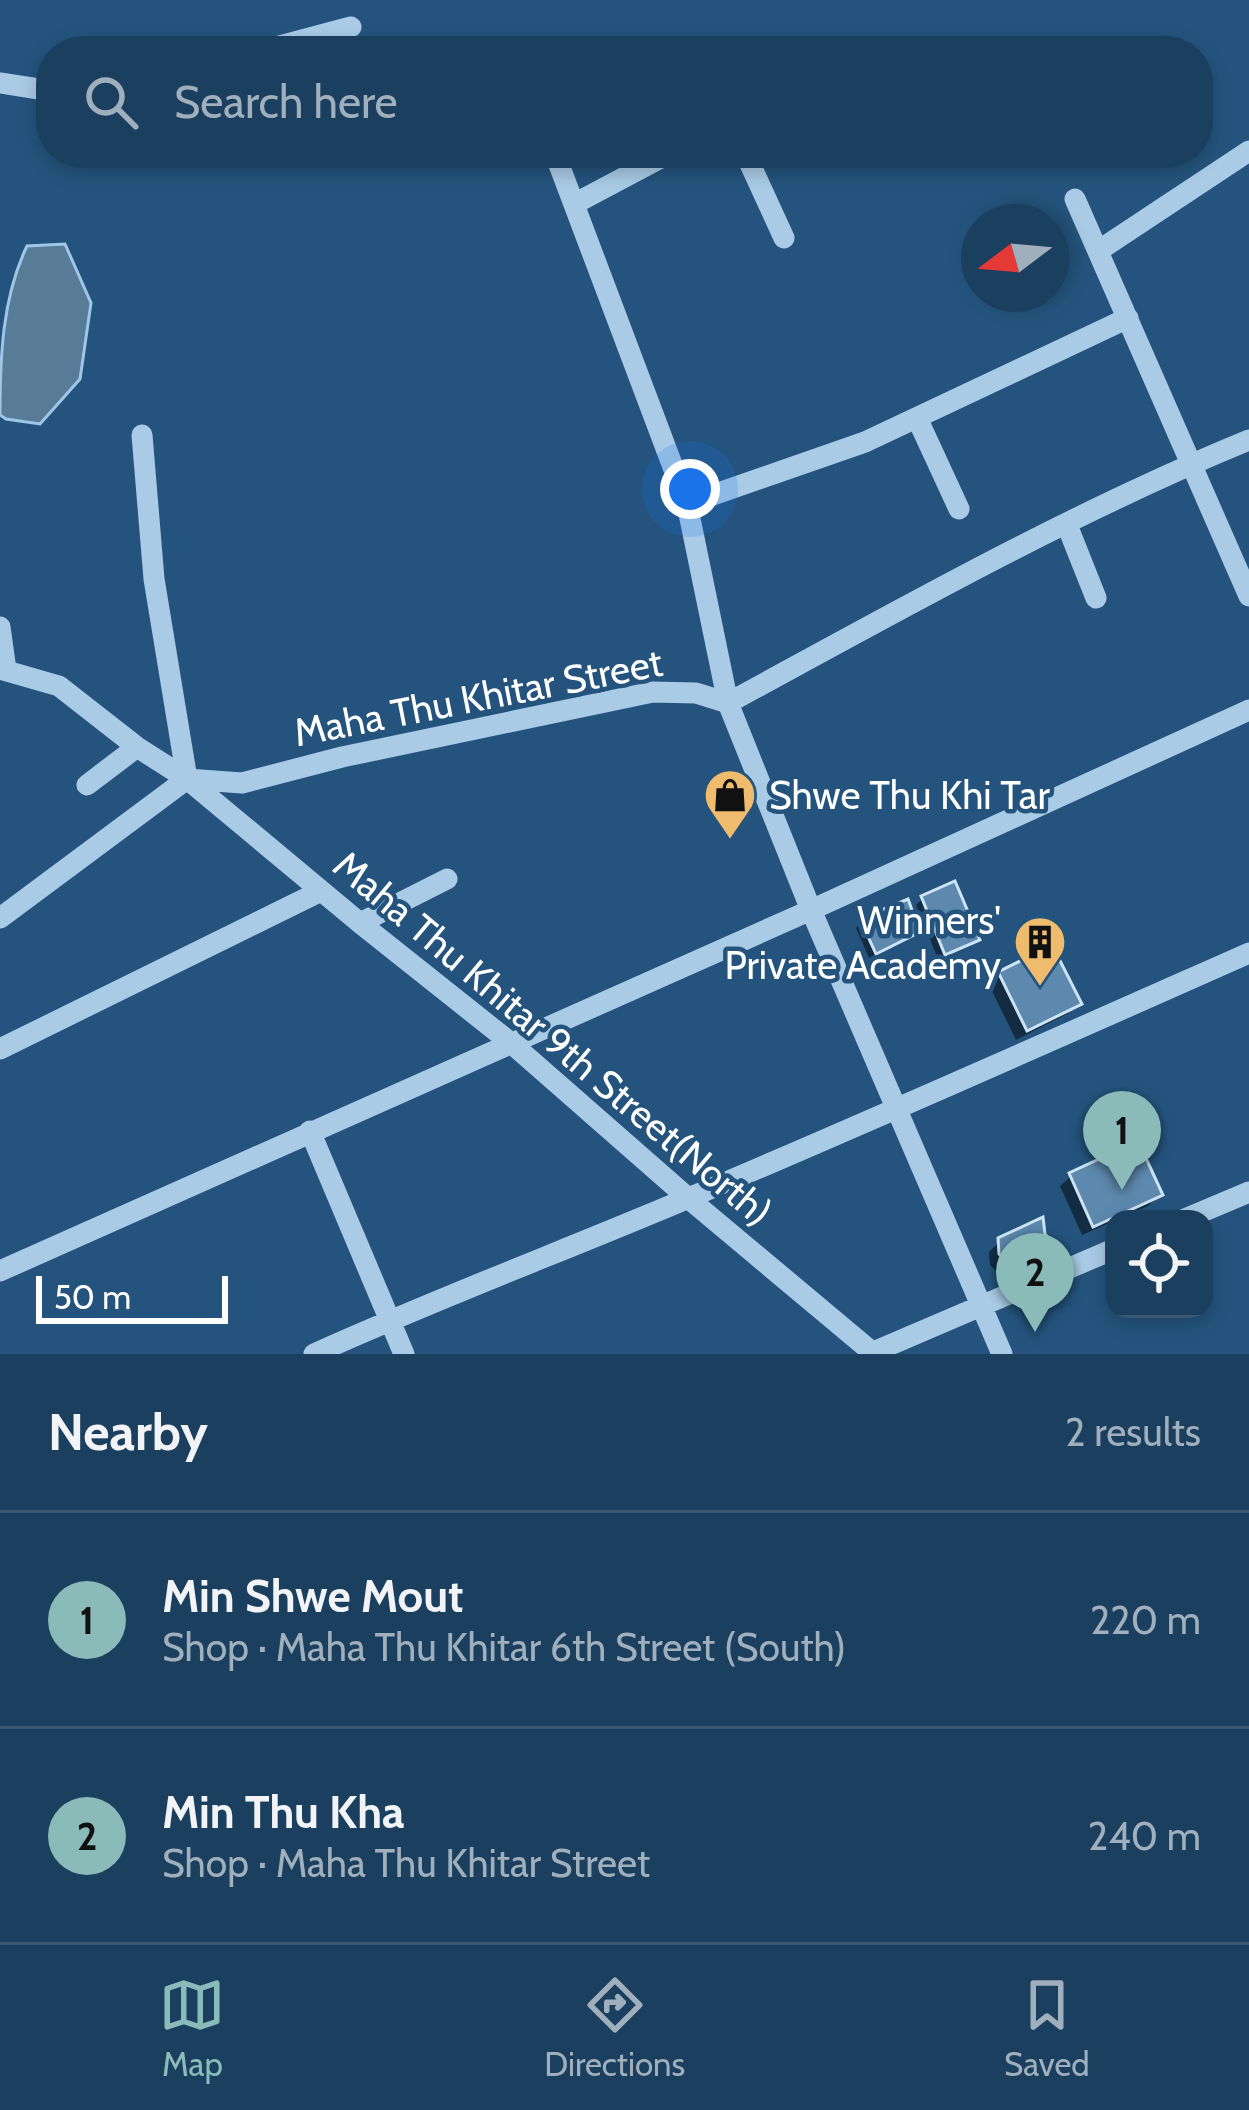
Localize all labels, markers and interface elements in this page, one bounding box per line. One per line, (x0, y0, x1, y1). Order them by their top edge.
search box (36, 36, 1213, 168)
icon: search (78, 69, 144, 135)
text: Search here (174, 75, 398, 129)
north arrow (961, 204, 1069, 312)
your location (660, 459, 720, 519)
street label: Maha Thu Khitar Street (290, 638, 666, 756)
shop icon: Shwe Thu Khi Tar (702, 767, 758, 841)
place label: Shwe Thu Khi Tar (769, 771, 1050, 819)
street label: Maha Thu Khitar 9th Street(North) (324, 840, 782, 1236)
place label: Winners' Private Academy (724, 896, 1001, 989)
building icon: Winners' Private Academy (1012, 914, 1068, 988)
pin: 1 (1083, 1091, 1161, 1190)
map controls (1105, 1210, 1213, 1318)
button: locate (1105, 1210, 1213, 1318)
pin: 2 (996, 1233, 1074, 1332)
scale bar (36, 1270, 228, 1323)
text: 50 m (54, 1277, 131, 1317)
text: Nearby (48, 1401, 208, 1463)
text: 2 results (1065, 1408, 1201, 1456)
text: Min Shwe Mout (162, 1569, 464, 1623)
text: 1 (80, 1596, 94, 1644)
text: 220 m (1090, 1596, 1201, 1644)
text: Shop · Maha Thu Khitar 6th Street (South) (162, 1623, 846, 1671)
text: Min Thu Kha (162, 1785, 405, 1839)
text: 2 (77, 1812, 97, 1860)
text: 240 m (1088, 1812, 1201, 1860)
text: Shop · Maha Thu Khitar Street (162, 1839, 650, 1887)
tab: Map (159, 1972, 225, 2084)
tab: Directions (544, 1972, 685, 2084)
tab: Saved (1004, 1972, 1090, 2084)

